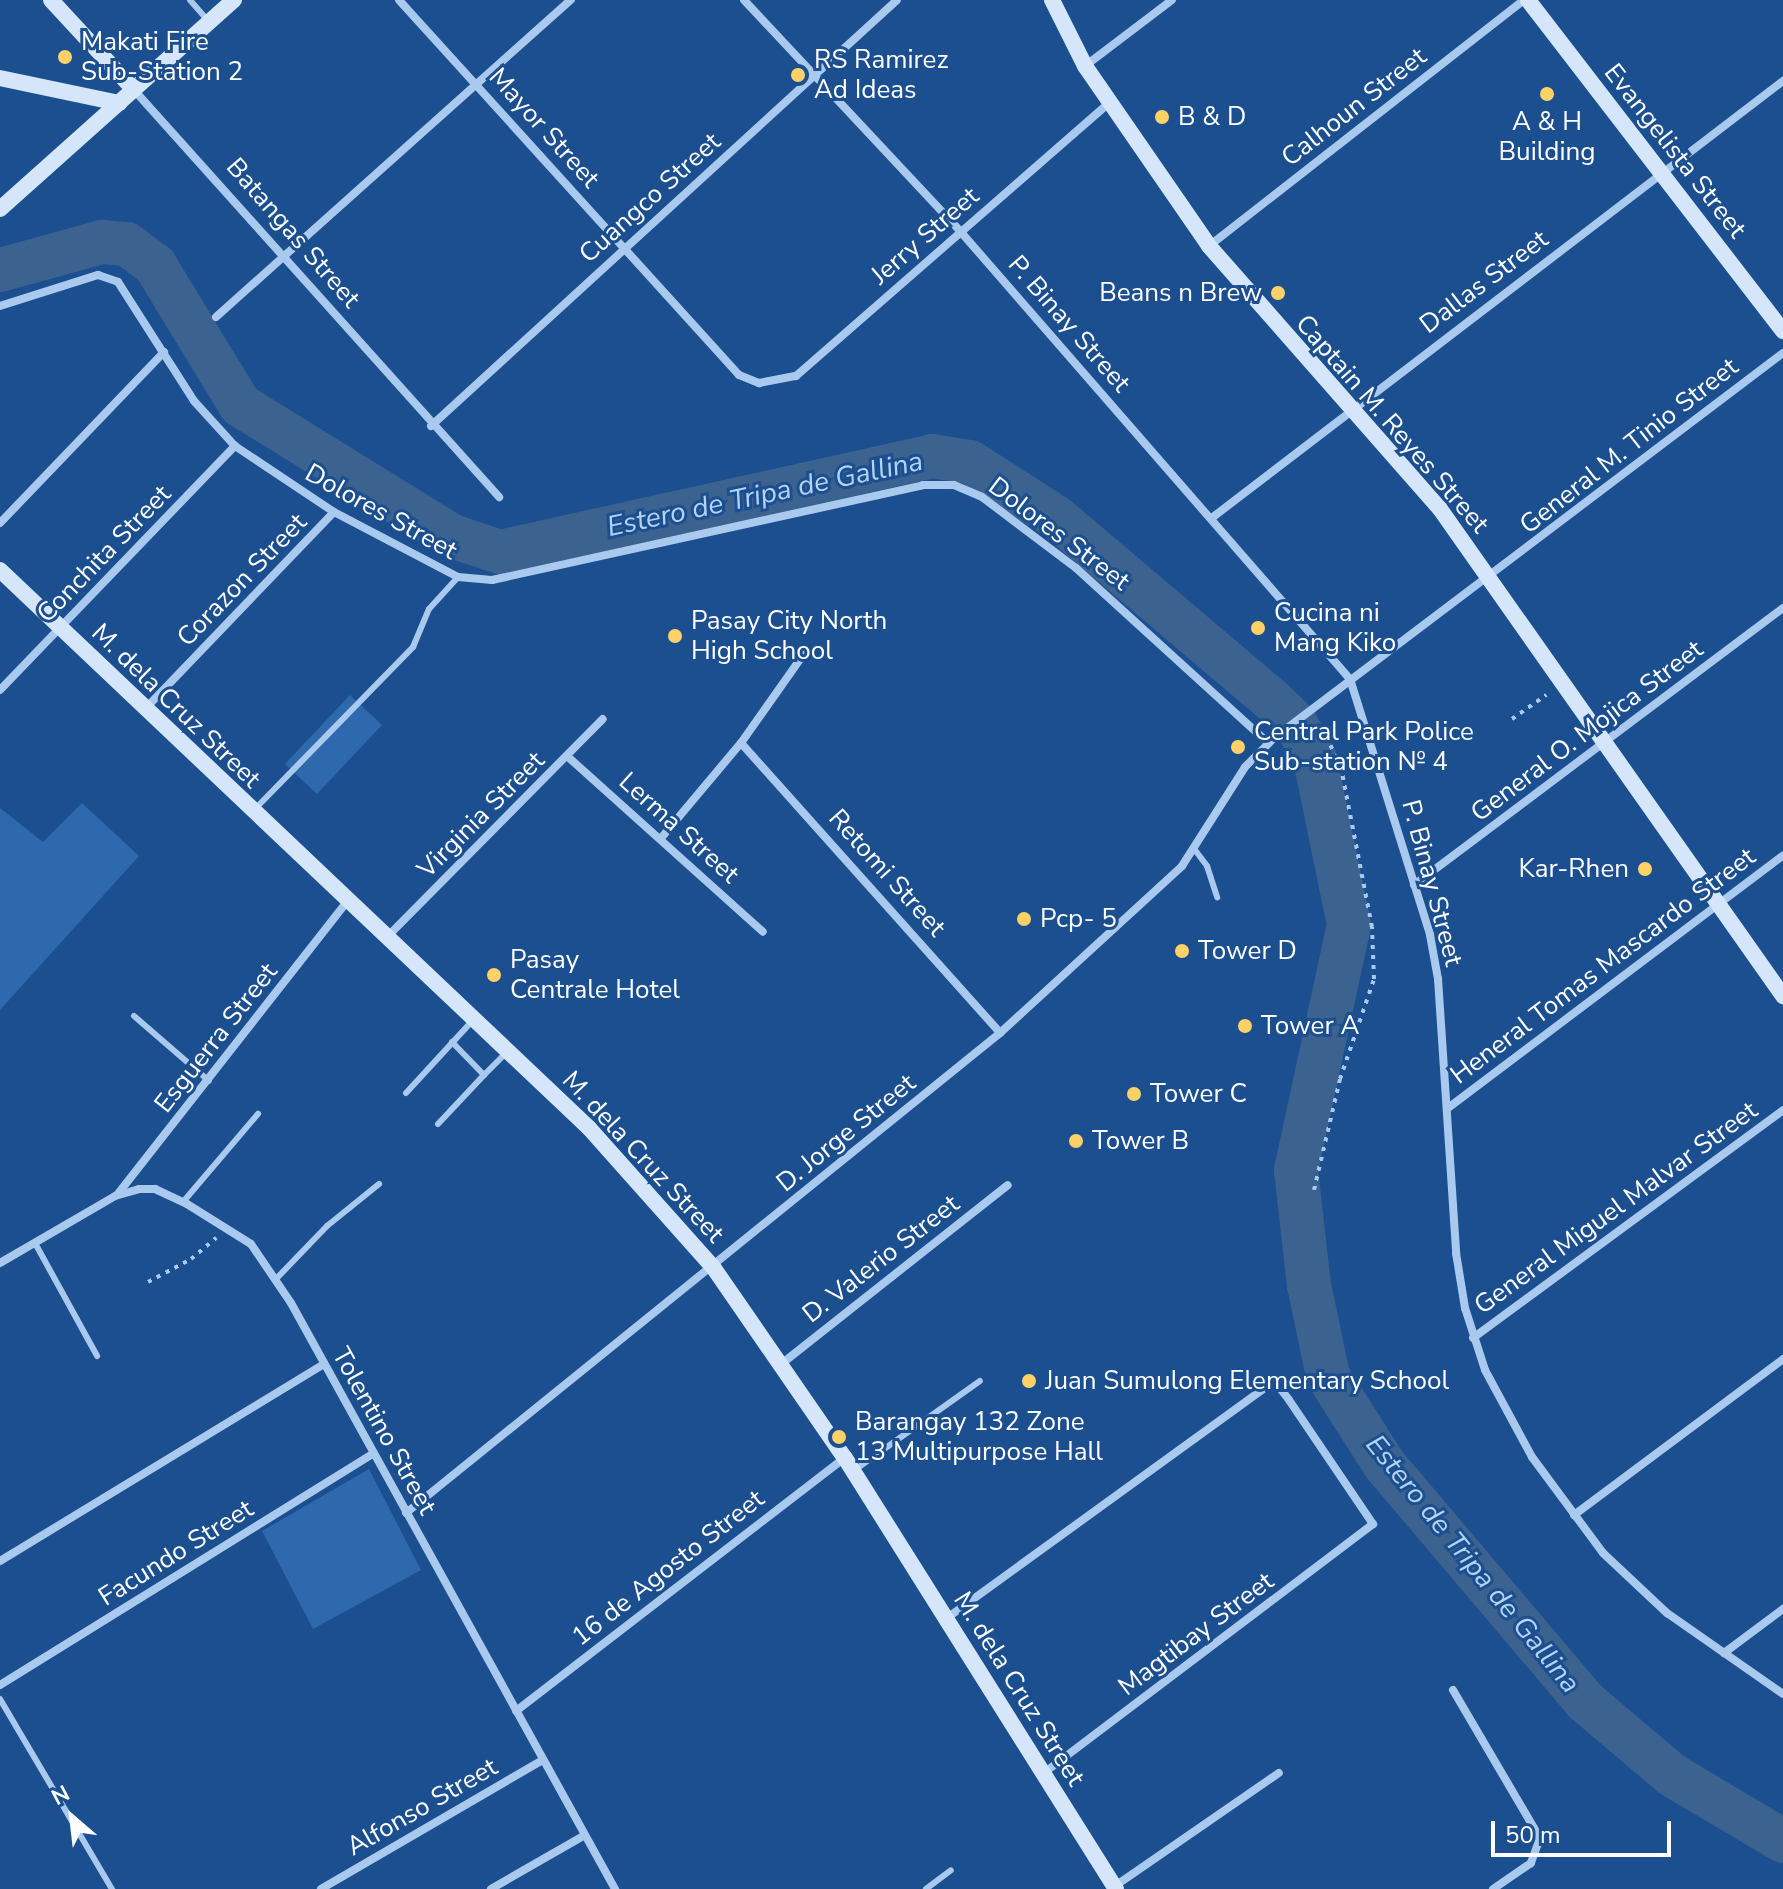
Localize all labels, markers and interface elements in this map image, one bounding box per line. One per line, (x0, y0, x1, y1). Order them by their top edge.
place label: Makati Fire Sub-Station 2 (81, 26, 243, 88)
street label: Calhoun Street (1276, 41, 1432, 173)
place label: RS Ramirez Ad Ideas (814, 44, 948, 106)
marker: Makati Fire Sub-Station 2 (56, 48, 74, 66)
street label: Evangelista Street (1597, 58, 1753, 244)
street label: Mayor Street (482, 62, 606, 194)
marker: RS Ramirez Ad Ideas (789, 66, 807, 84)
marker: A & H Building (1538, 85, 1556, 103)
place label: B & D (1178, 101, 1246, 133)
place label: A & H Building (1499, 106, 1595, 168)
marker: B & D (1153, 108, 1171, 126)
street label: Cuangco Street (573, 126, 727, 270)
street label: Batangas Street (220, 152, 366, 314)
street label: Jerry Street (865, 181, 985, 291)
street label: Dallas Street (1414, 224, 1554, 340)
street label: P. Binay Street (1001, 249, 1137, 399)
place label: Beans n Brew (1099, 277, 1262, 309)
marker: Beans n Brew (1269, 284, 1287, 302)
street label: Captain M. Reyes Street (1289, 308, 1495, 540)
street label: General M. Tinio Street (1514, 351, 1744, 541)
water label: Estero de Tripa de Gallina (604, 444, 926, 544)
street label: Dolores Street (300, 457, 462, 567)
street label: Dolores Street (982, 471, 1136, 597)
street label: Conchita Street (31, 479, 177, 629)
street label: Corazon Street (171, 507, 313, 653)
place label: Cucina ni Mang Kiko (1274, 597, 1396, 658)
place label: Pasay City North High School (691, 605, 887, 666)
street label: M. dela Cruz Street (85, 617, 267, 795)
marker: Cucina ni Mang Kiko (1249, 619, 1267, 637)
marker: Pasay City North High School (666, 627, 684, 645)
street label: General O. Mojica Street (1465, 634, 1709, 828)
place label: Central Park Police Sub-station № 4 (1254, 716, 1474, 778)
marker: Central Park Police Sub-station № 4 (1229, 738, 1247, 756)
street label: Virginia Street (411, 745, 551, 885)
street label: Lerma Street (613, 766, 745, 890)
street label: P. Binay Street (1395, 797, 1469, 969)
street label: Retomi Street (822, 803, 952, 943)
street label: Heneral Tomas Mascardo Street (1444, 841, 1762, 1091)
place label: Kar-Rhen (1518, 853, 1629, 885)
marker: Kar-Rhen (1636, 860, 1654, 878)
place label: Pcp- 5 (1040, 903, 1117, 935)
marker: Pcp- 5 (1015, 910, 1033, 928)
place label: Tower D (1198, 935, 1297, 967)
marker: Tower D (1173, 942, 1191, 960)
place label: Pasay Centrale Hotel (510, 944, 680, 1006)
street label: Esguerra Street (148, 957, 284, 1119)
marker: Pasay Centrale Hotel (485, 966, 503, 984)
place label: Tower A (1261, 1010, 1359, 1042)
marker: Tower A (1236, 1017, 1254, 1035)
street label: M. dela Cruz Street (556, 1065, 730, 1249)
street label: D. Jorge Street (770, 1067, 922, 1199)
place label: Tower C (1150, 1078, 1247, 1110)
marker: Tower C (1125, 1085, 1143, 1103)
street label: General Miguel Malvar Street (1468, 1095, 1764, 1321)
place label: Tower B (1092, 1125, 1189, 1157)
marker: Tower B (1067, 1132, 1085, 1150)
street label: D. Valerio Street (797, 1188, 965, 1330)
street label: Tolentino Street (325, 1342, 443, 1520)
place label: Juan Sumulong Elementary School (1045, 1365, 1449, 1397)
marker: Juan Sumulong Elementary School (1020, 1372, 1038, 1390)
place label: Barangay 132 Zone 13 Multipurpose Hall (855, 1406, 1103, 1468)
marker: Barangay 132 Zone 13 Multipurpose Hall (830, 1428, 848, 1446)
water label: Estero de Tripa de Gallina (1359, 1428, 1587, 1700)
street label: 16 de Agosto Street (566, 1483, 770, 1653)
street label: Facundo Street (93, 1493, 259, 1613)
street label: Magtibay Street (1112, 1566, 1280, 1702)
street label: M. dela Cruz Street (947, 1586, 1091, 1792)
street label: Alfonso Street (341, 1751, 503, 1863)
north arrow (32, 1777, 112, 1857)
text: N (46, 1779, 75, 1813)
scale bar (1495, 1805, 1675, 1855)
text: 50 m (1505, 1819, 1561, 1851)

